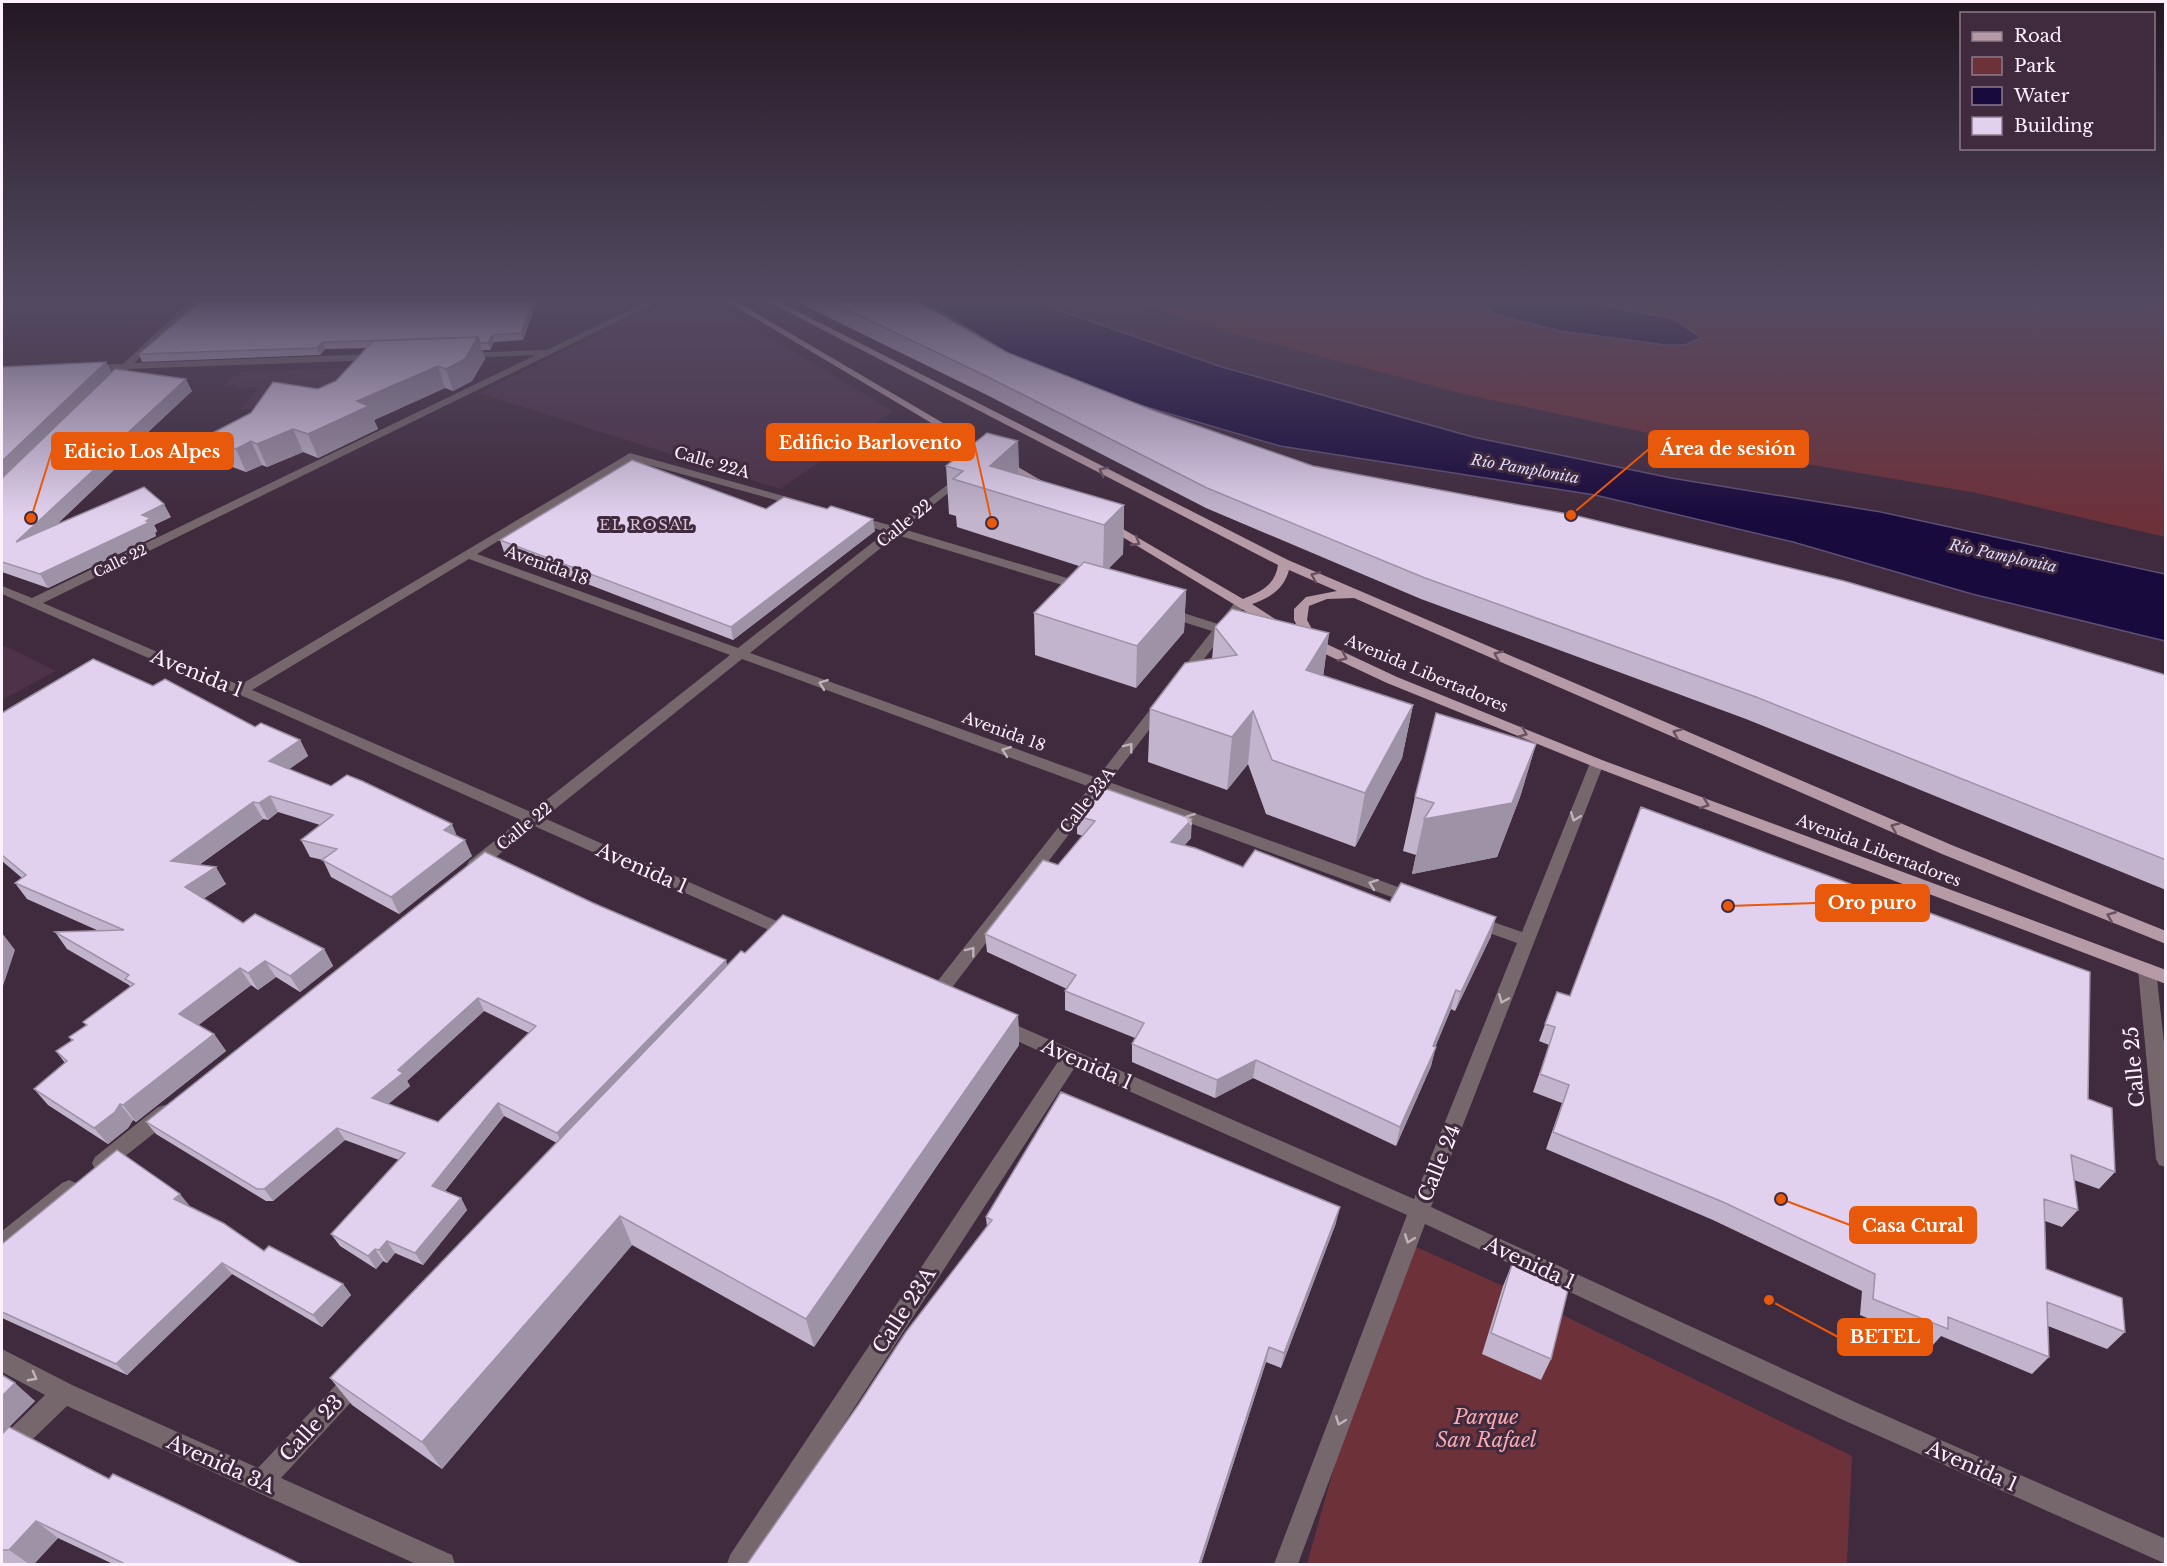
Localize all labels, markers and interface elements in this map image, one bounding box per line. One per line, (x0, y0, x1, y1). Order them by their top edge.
legend (1960, 12, 2155, 150)
text: Road (2014, 25, 2062, 47)
text: Park (2014, 55, 2056, 77)
text: Water (2013, 85, 2070, 107)
text: Building (2014, 115, 2093, 137)
callout: Edificio Barlovento (767, 424, 974, 460)
callout: Área de sesión (1649, 431, 1808, 467)
text: Edificio Barlovento (778, 432, 962, 454)
callout: Edicio Los Alpes (52, 433, 233, 469)
text: Área de sesión (1659, 437, 1796, 460)
text: Edicio Los Alpes (64, 441, 220, 463)
street label: Calle 22A (672, 442, 753, 483)
water label: Río Pamplonita (1469, 449, 1581, 487)
one-way arrow (1098, 466, 1109, 478)
street label: Calle 22 (872, 495, 936, 551)
district label: EL ROSAL (599, 515, 695, 534)
one-way arrow (1130, 534, 1140, 546)
water label: Río Pamplonita (1947, 535, 2059, 576)
street label: Calle 22 (90, 540, 150, 582)
street label: Avenida 18 (502, 540, 591, 589)
one-way arrow (1310, 571, 1321, 583)
street label: Avenida Libertadores (1342, 629, 1511, 716)
street label: Avenida 1 (147, 643, 247, 702)
one-way arrow (1337, 650, 1348, 662)
one-way arrow (1494, 650, 1505, 662)
one-way arrow (818, 679, 829, 692)
street label: Avenida 18 (959, 706, 1048, 755)
one-way arrow (1517, 726, 1528, 738)
one-way arrow (1673, 728, 1684, 740)
one-way arrow (1122, 742, 1133, 753)
one-way arrow (1001, 746, 1012, 758)
street label: Calle 23A (1055, 763, 1119, 837)
one-way arrow (1699, 796, 1709, 809)
street label: Calle 22 (492, 798, 556, 854)
street label: Avenida Libertadores (1793, 809, 1964, 891)
one-way arrow (1570, 811, 1582, 822)
one-way arrow (1185, 812, 1195, 825)
one-way arrow (1890, 822, 1901, 834)
street label: Avenida 1 (592, 837, 691, 899)
one-way arrow (1368, 879, 1379, 892)
callout: Oro puro (1816, 885, 1929, 921)
text: Oro puro (1828, 892, 1916, 914)
one-way arrow (2106, 911, 2117, 924)
one-way arrow (963, 946, 974, 957)
one-way arrow (1498, 993, 1510, 1004)
street label: Calle 25 (2119, 1026, 2149, 1108)
street label: Avenida 1 (1037, 1033, 1136, 1095)
street label: Calle 24 (1413, 1121, 1465, 1205)
callout: Casa Cural (1850, 1207, 1976, 1243)
text: Casa Cural (1862, 1215, 1965, 1237)
street label: Avenida 1 (1480, 1231, 1579, 1294)
one-way arrow (1404, 1233, 1416, 1244)
street label: Calle 23A (867, 1262, 941, 1357)
callout: BETEL (1838, 1319, 1932, 1355)
text: BETEL (1850, 1326, 1921, 1348)
one-way arrow (26, 1370, 37, 1381)
street label: Calle 23 (274, 1390, 348, 1466)
park label: Parque San Rafael (1436, 1405, 1537, 1452)
one-way arrow (1335, 1416, 1348, 1426)
street label: Avenida 3A (162, 1429, 279, 1499)
street label: Avenida 1 (1922, 1435, 2021, 1497)

